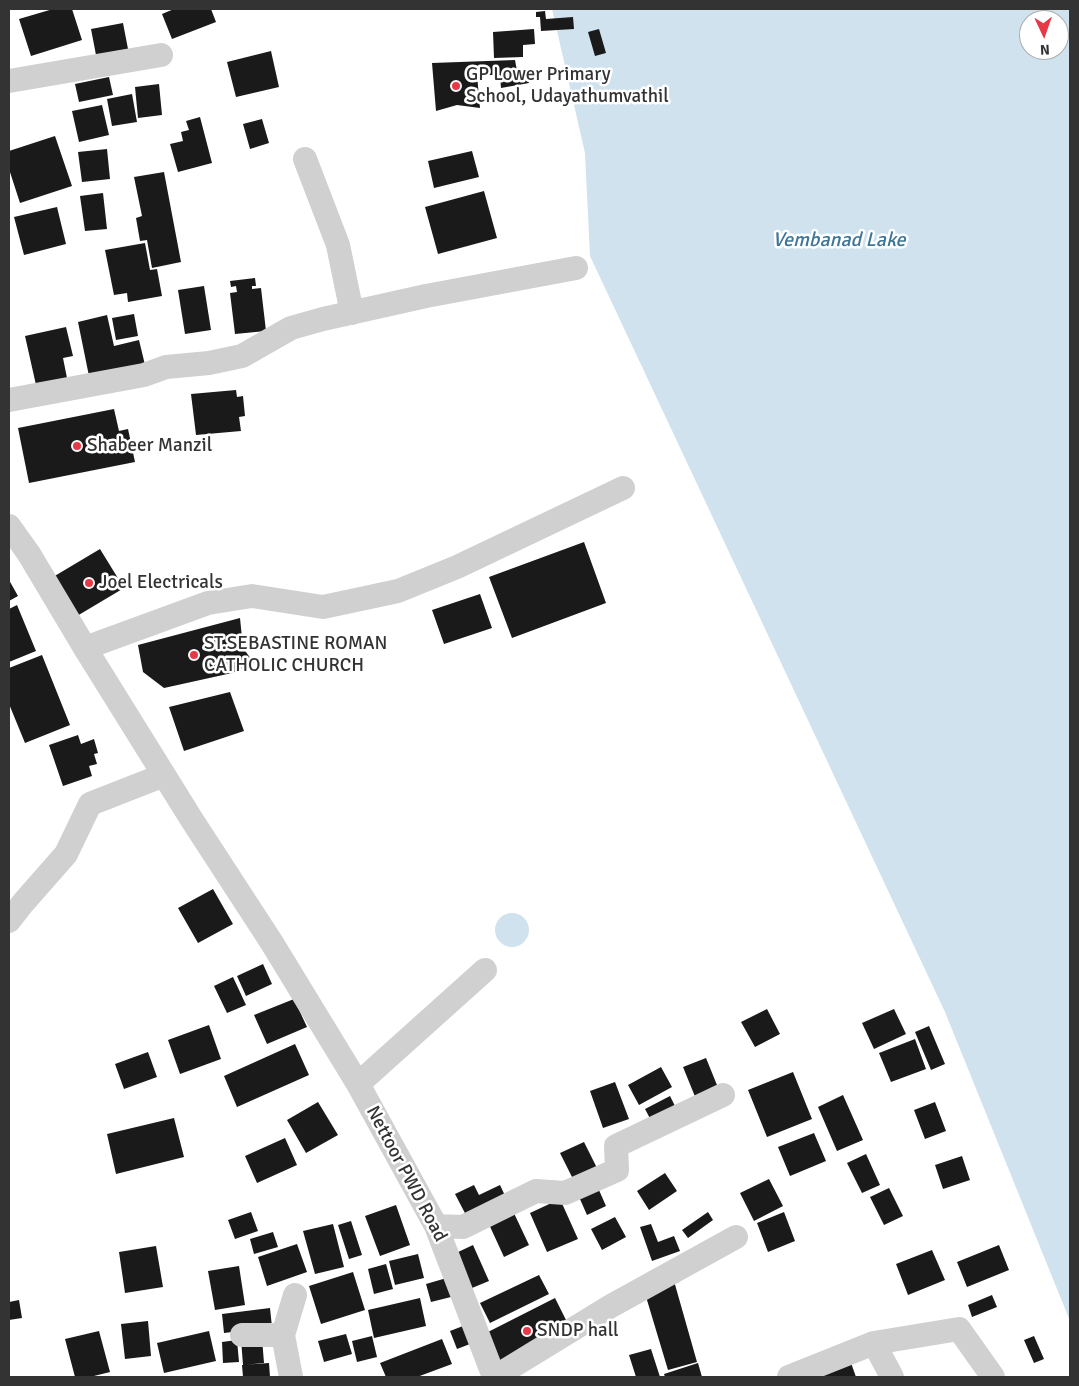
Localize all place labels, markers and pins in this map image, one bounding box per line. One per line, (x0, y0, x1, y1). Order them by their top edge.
place label: GP Lower Primary School, Udayathumvathil (466, 64, 669, 108)
marker: GP Lower Primary School, Udayathumvathil (450, 80, 462, 92)
place label: Shabeer Manzil (87, 435, 212, 457)
marker: Shabeer Manzil (71, 440, 83, 452)
place label: Joel Electricals (99, 572, 223, 594)
marker: Joel Electricals (83, 577, 95, 589)
place label: ST.SEBASTINE ROMAN CATHOLIC CHURCH (204, 633, 388, 677)
marker: ST.SEBASTINE ROMAN CATHOLIC CHURCH (188, 649, 200, 661)
place label: SNDP hall (537, 1320, 619, 1342)
marker: SNDP hall (521, 1325, 533, 1337)

